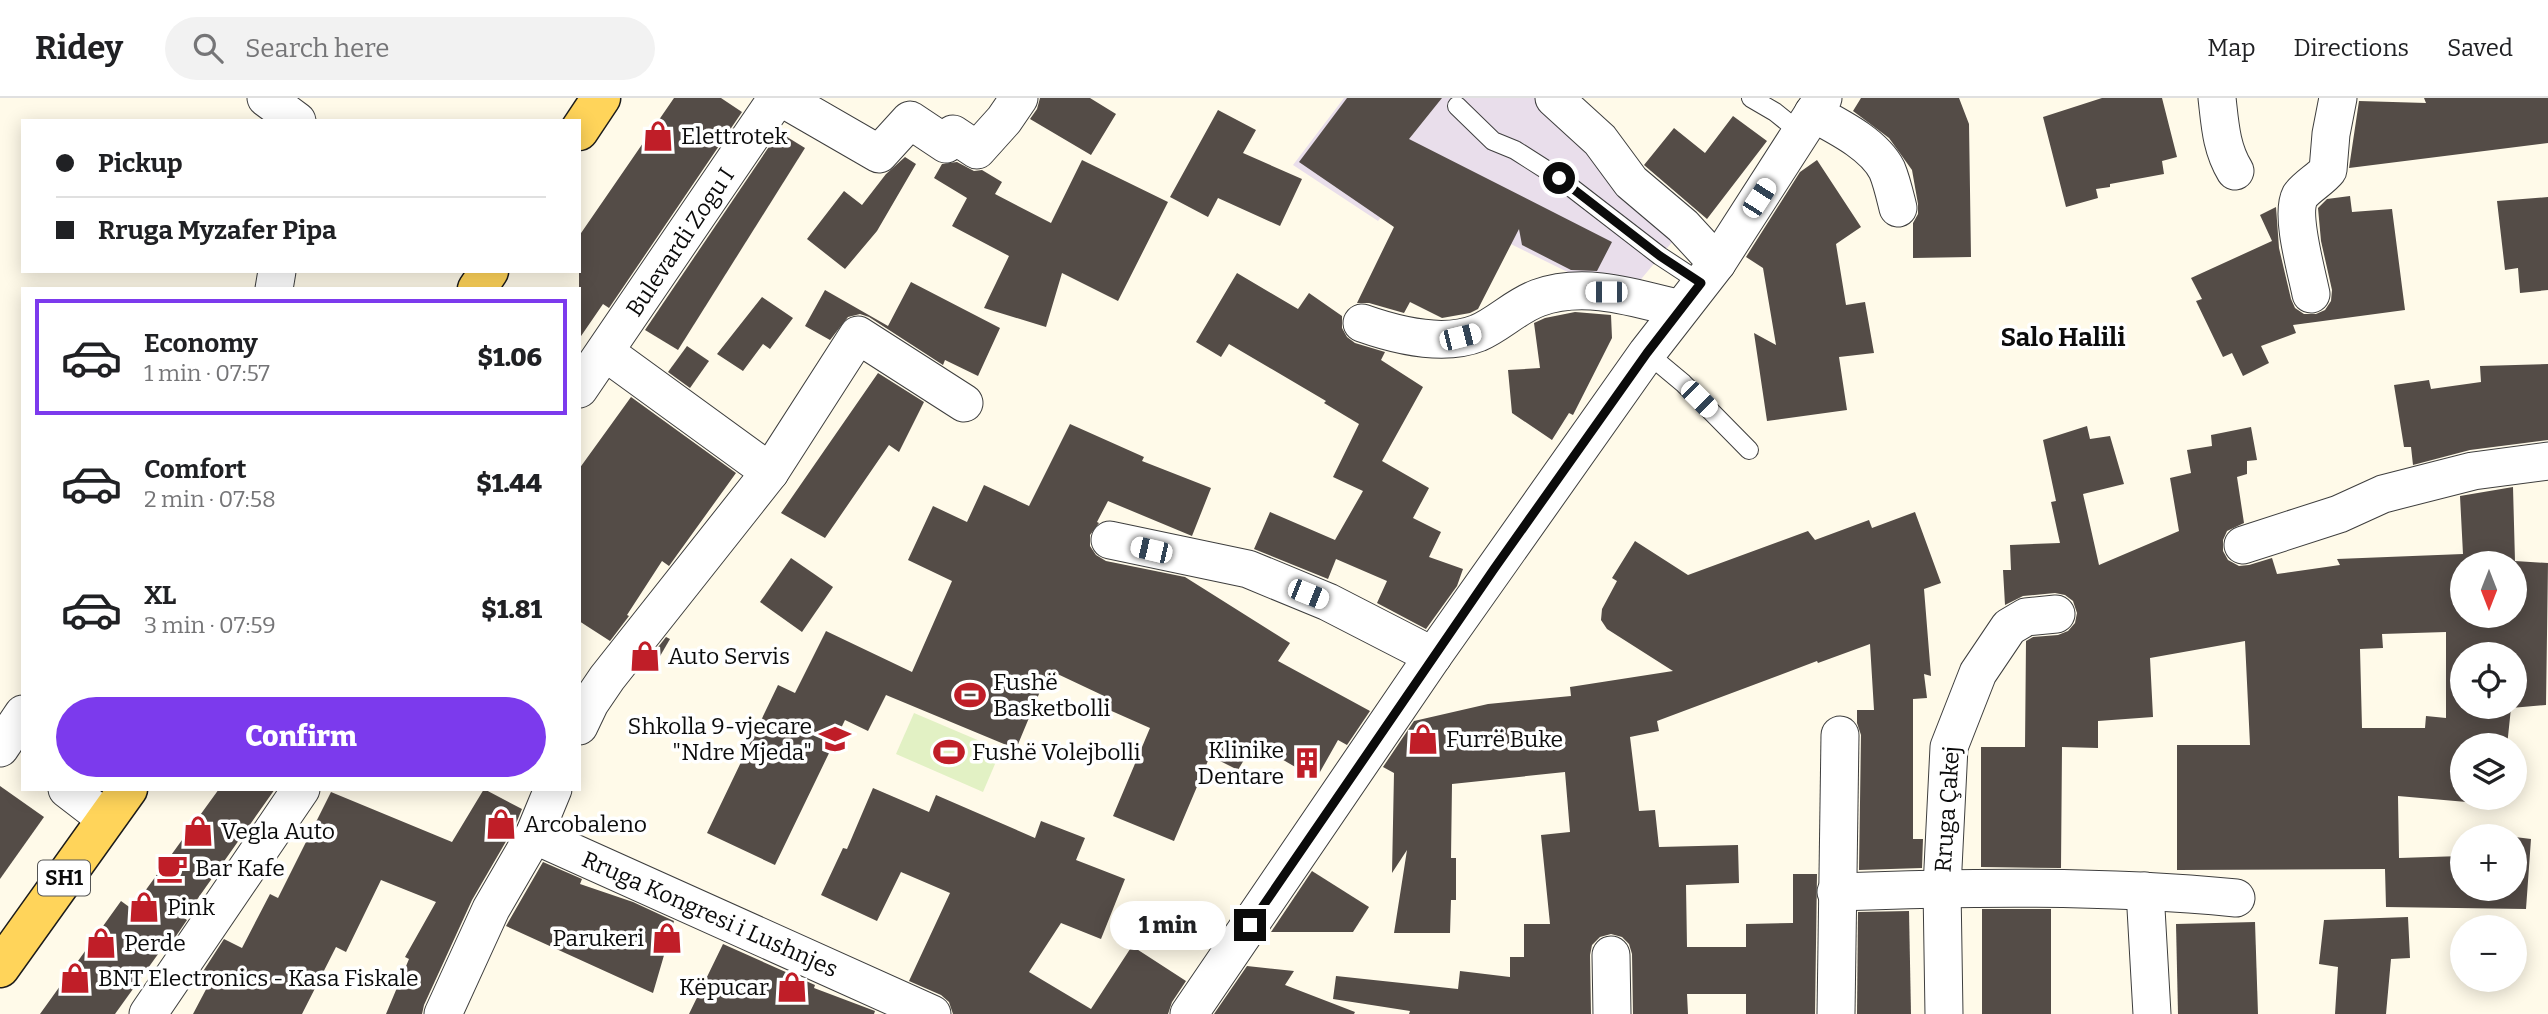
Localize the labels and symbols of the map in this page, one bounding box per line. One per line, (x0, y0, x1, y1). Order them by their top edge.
shop icon: Elettrotek (641, 119, 675, 153)
place label: Elettrotek (681, 122, 788, 150)
street label: Bulevardi Zogu I (620, 162, 740, 322)
route start (1543, 162, 1575, 194)
car (1739, 175, 1780, 221)
car (1586, 282, 1628, 303)
car (1438, 322, 1483, 352)
district label: Salo Halili (2001, 322, 2125, 353)
car (1677, 377, 1722, 421)
car (1129, 535, 1174, 565)
north arrow (2450, 551, 2527, 628)
car (1285, 576, 1332, 612)
shop icon: Auto Servis (628, 639, 662, 673)
place label: Auto Servis (668, 642, 790, 670)
place label: Fushë Basketbolli (993, 668, 1111, 722)
sports icon: Fushë Basketbolli (953, 678, 987, 712)
place label: Shkolla 9-vjecare "Ndre Mjeda" (628, 712, 812, 766)
school or university icon: Shkolla 9-vjecare "Ndre Mjeda" (818, 722, 852, 756)
shop icon: Furrë Buke (1406, 722, 1440, 756)
place label: Furrë Buke (1446, 725, 1563, 753)
sports icon: Fushë Volejbolli (932, 735, 966, 769)
place label: Klinike Dentare (1198, 736, 1284, 790)
place label: Fushë Volejbolli (972, 738, 1141, 766)
street label: Rruga Çakej (1929, 745, 1965, 873)
building icon: Klinike Dentare (1290, 746, 1324, 780)
shop icon: Arcobaleno (484, 807, 518, 841)
place label: Arcobaleno (524, 810, 647, 838)
shop icon: Vegla Auto (181, 814, 215, 848)
place label: Vegla Auto (221, 817, 335, 845)
street label: Rruga Kongresi i Lushnjes (578, 845, 842, 983)
cafe icon: Bar Kafe (155, 851, 189, 885)
place label: Bar Kafe (195, 854, 285, 882)
road number: SH1 (38, 860, 90, 896)
shop icon: Pink (127, 890, 161, 924)
place label: Pink (167, 893, 215, 921)
callout: 1 min (1110, 900, 1226, 950)
route end (1234, 909, 1266, 941)
shop icon: Parukeri (650, 921, 684, 955)
place label: Parukeri (552, 924, 644, 952)
shop icon: Perde (84, 926, 118, 960)
place label: Perde (124, 929, 186, 957)
shop icon: BNT Electronics - Kasa Fiskale (58, 961, 92, 995)
place label: BNT Electronics - Kasa Fiskale (98, 964, 419, 992)
shop icon: Këpucar (775, 970, 809, 1004)
place label: Këpucar (679, 973, 769, 1001)

